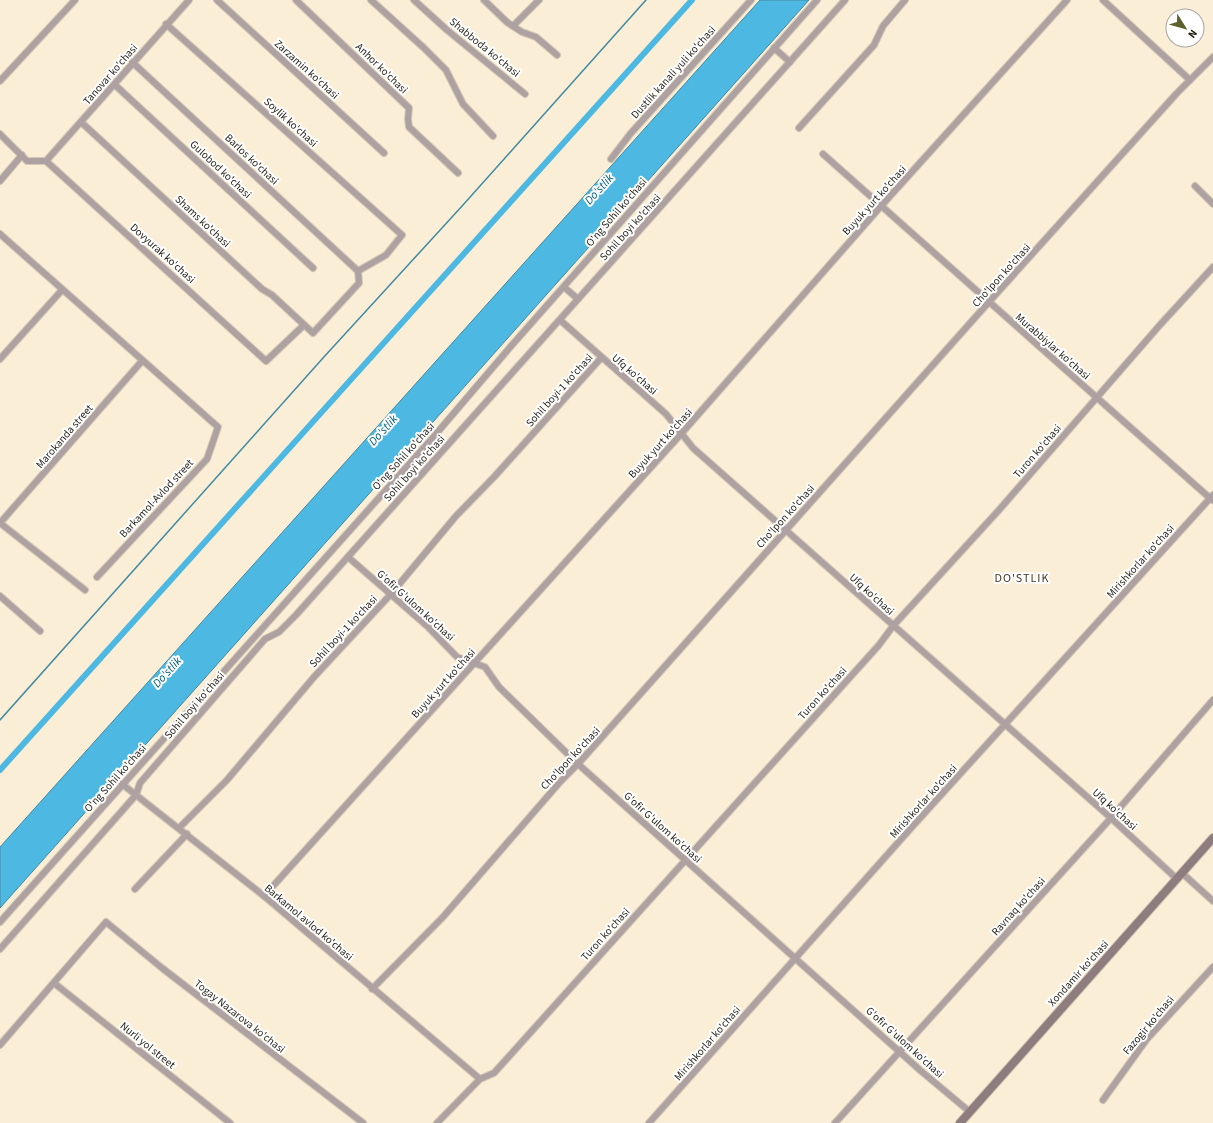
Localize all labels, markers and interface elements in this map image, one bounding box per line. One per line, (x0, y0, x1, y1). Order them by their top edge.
north arrow (1165, 8, 1205, 48)
street label: Shabboda ko'chasi (446, 14, 523, 80)
street label: Dustlik kanali yuli ko'chasi (628, 23, 719, 122)
text: N (1184, 26, 1201, 41)
street label: Zarzamin ko'chasi (271, 36, 342, 102)
street label: Anhor ko'chasi (352, 40, 411, 97)
street label: Tanovar ko'chasi (80, 41, 141, 108)
street label: Soylik ko'chasi (261, 94, 321, 150)
street label: Barlos ko'chasi (221, 131, 282, 188)
street label: Gulobod ko'chasi (187, 137, 255, 202)
street label: Buyuk yurt ko'chasi (839, 162, 910, 239)
water label: Do'stlik (581, 170, 618, 208)
street label: O'ng Sohil ko'chasi (582, 175, 650, 250)
street label: Sohil boyi ko'chasi (596, 191, 664, 264)
street label: Shams ko'chasi (172, 192, 234, 251)
street label: Dovyurak ko'chasi (127, 220, 198, 287)
street label: Cho'lpon ko'chasi (969, 240, 1034, 310)
street label: Murabbiylar ko'chasi (1012, 310, 1093, 383)
street label: Ufq ko'chasi (609, 350, 661, 398)
street label: Sohil boyi-1 ko'chasi (522, 351, 596, 430)
street label: Marokanda street (32, 401, 97, 472)
street label: Buyuk yurt ko'chasi (625, 405, 696, 482)
water label: Do'stlik (365, 411, 402, 449)
street label: O'ng Sohil ko'chasi (369, 419, 438, 493)
street label: Turon ko'chasi (1010, 421, 1065, 481)
street label: Sohil boyi ko'chasi (380, 432, 448, 505)
street label: Barkamol-Avlod street (116, 456, 197, 541)
street label: Cho'lpon ko'chasi (753, 481, 818, 551)
street label: Mirishkorlar ko'chasi (1103, 521, 1178, 601)
street label: G'ofir G'ulom ko'chasi (374, 566, 458, 644)
street label: Ufq ko'chasi (846, 570, 897, 619)
district label: DO'STLIK (995, 570, 1049, 587)
street label: Sohil boyi-1 ko'chasi (306, 592, 381, 671)
street label: Buyuk yurt ko'chasi (408, 645, 479, 722)
water label: Do'stlik (149, 653, 186, 691)
street label: Turon ko'chasi (795, 664, 850, 723)
street label: Sohil boyi ko'chasi (161, 668, 228, 742)
street label: Cho'lpon ko'chasi (537, 724, 603, 793)
street label: O'ng Sohil ko'chasi (81, 741, 150, 815)
street label: Mirishkorlar ko'chasi (886, 761, 961, 841)
street label: Ufq ko'chasi (1089, 785, 1140, 834)
street label: G'ofir G'ulom ko'chasi (621, 788, 705, 866)
street label: Ravnaq ko'chasi (988, 874, 1049, 939)
street label: Barkamol avlod ko'chasi (261, 881, 356, 964)
street label: Turon ko'chasi (578, 905, 633, 964)
street label: Xondamir ko'chasi (1045, 937, 1112, 1010)
street label: Togay Nazarova ko'chasi (191, 976, 288, 1057)
street label: Fazogir ko'chasi (1119, 993, 1177, 1058)
street label: Mirishkorlar ko'chasi (671, 1003, 744, 1084)
street label: G'ofir G'ulom ko'chasi (863, 1003, 947, 1081)
street label: Nurli yol street (117, 1018, 179, 1072)

